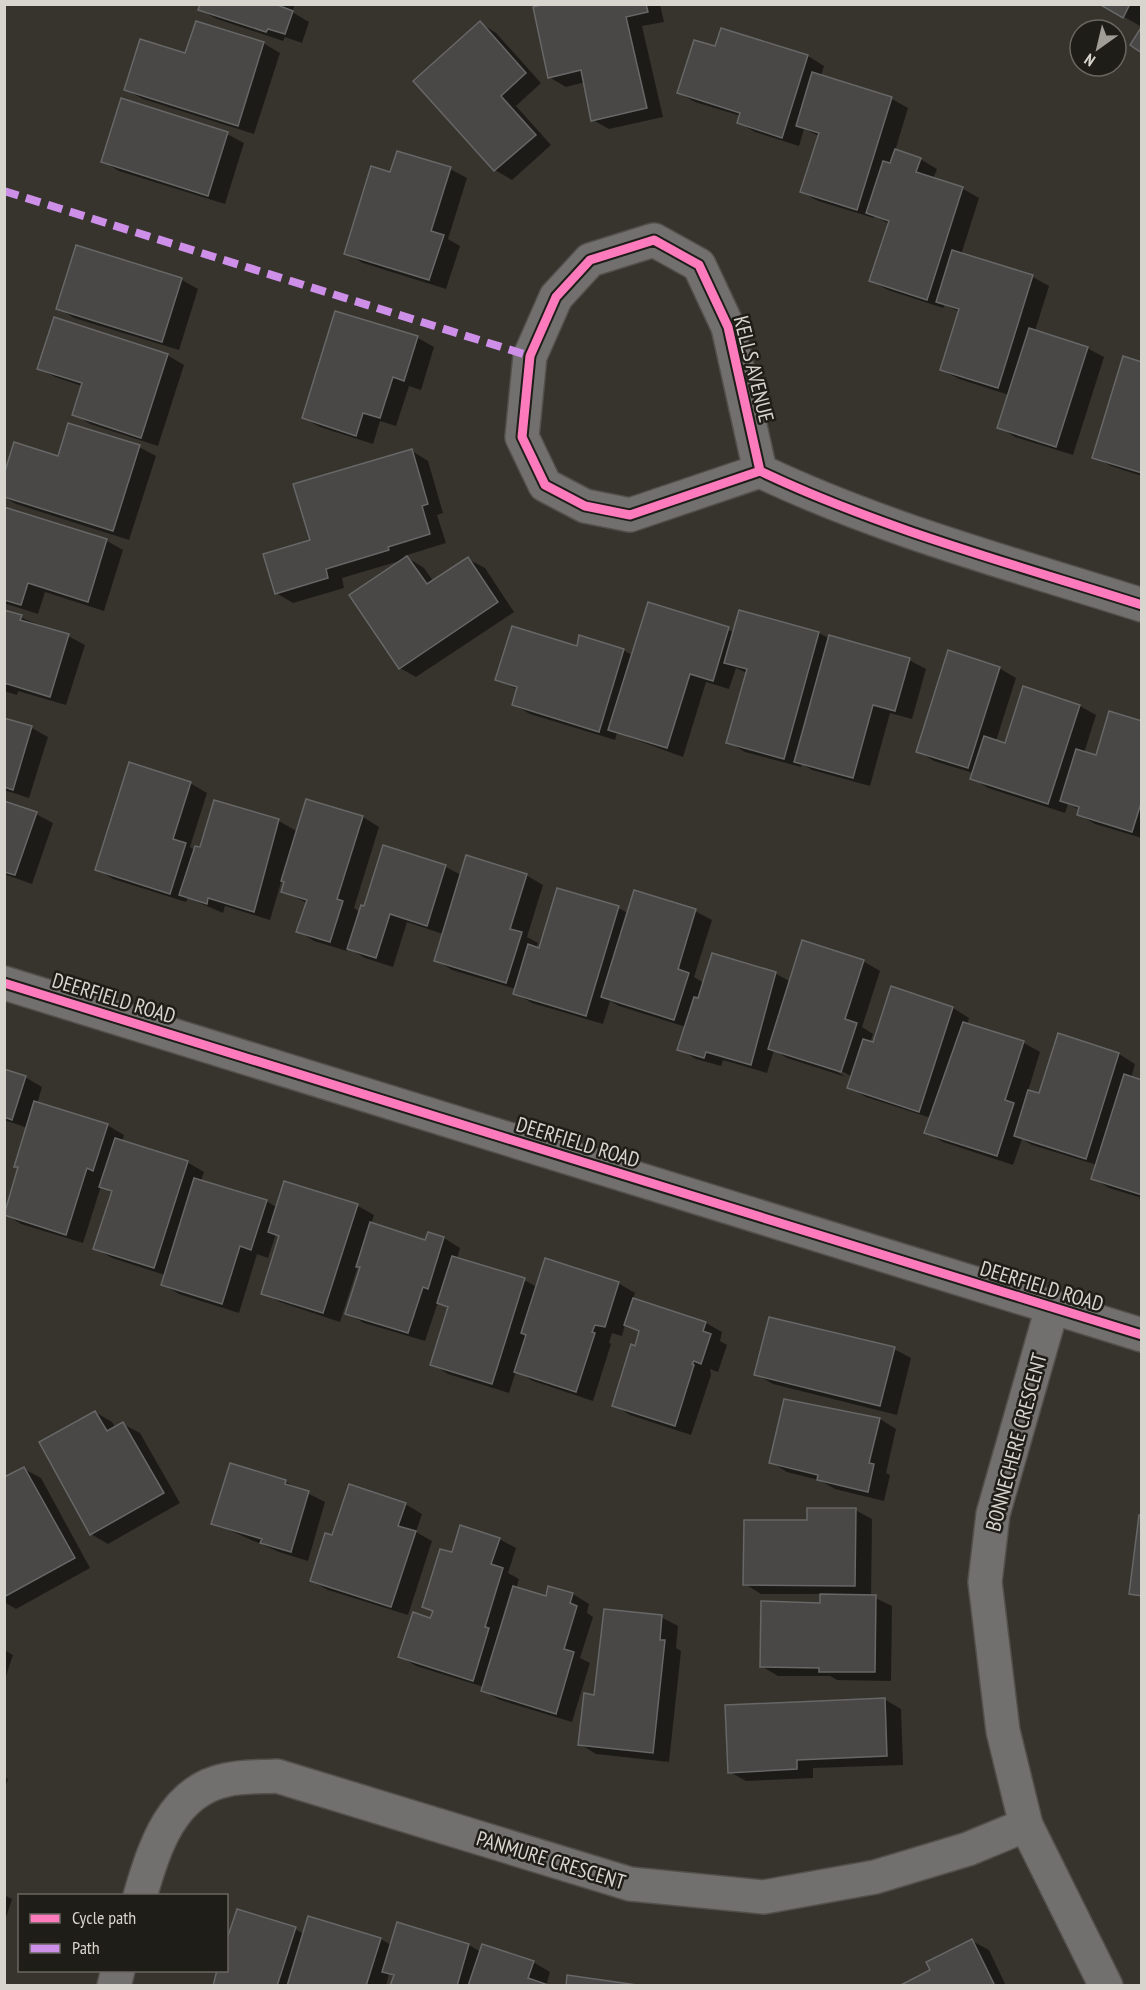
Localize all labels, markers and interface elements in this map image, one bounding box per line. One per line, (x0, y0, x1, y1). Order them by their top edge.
north arrow (1068, 18, 1128, 78)
text: N (1080, 50, 1099, 71)
street label: KELLS AVENUE (728, 313, 780, 425)
street label: DEERFIELD ROAD (49, 966, 179, 1030)
street label: DEERFIELD ROAD (513, 1110, 643, 1174)
street label: DEERFIELD ROAD (977, 1254, 1107, 1318)
street label: BONNECHERE CRESCENT (979, 1349, 1053, 1534)
street label: PANMURE CRESCENT (473, 1825, 629, 1896)
legend (18, 1894, 228, 1972)
text: Cycle path (72, 1906, 136, 1929)
text: Path (72, 1936, 100, 1959)

